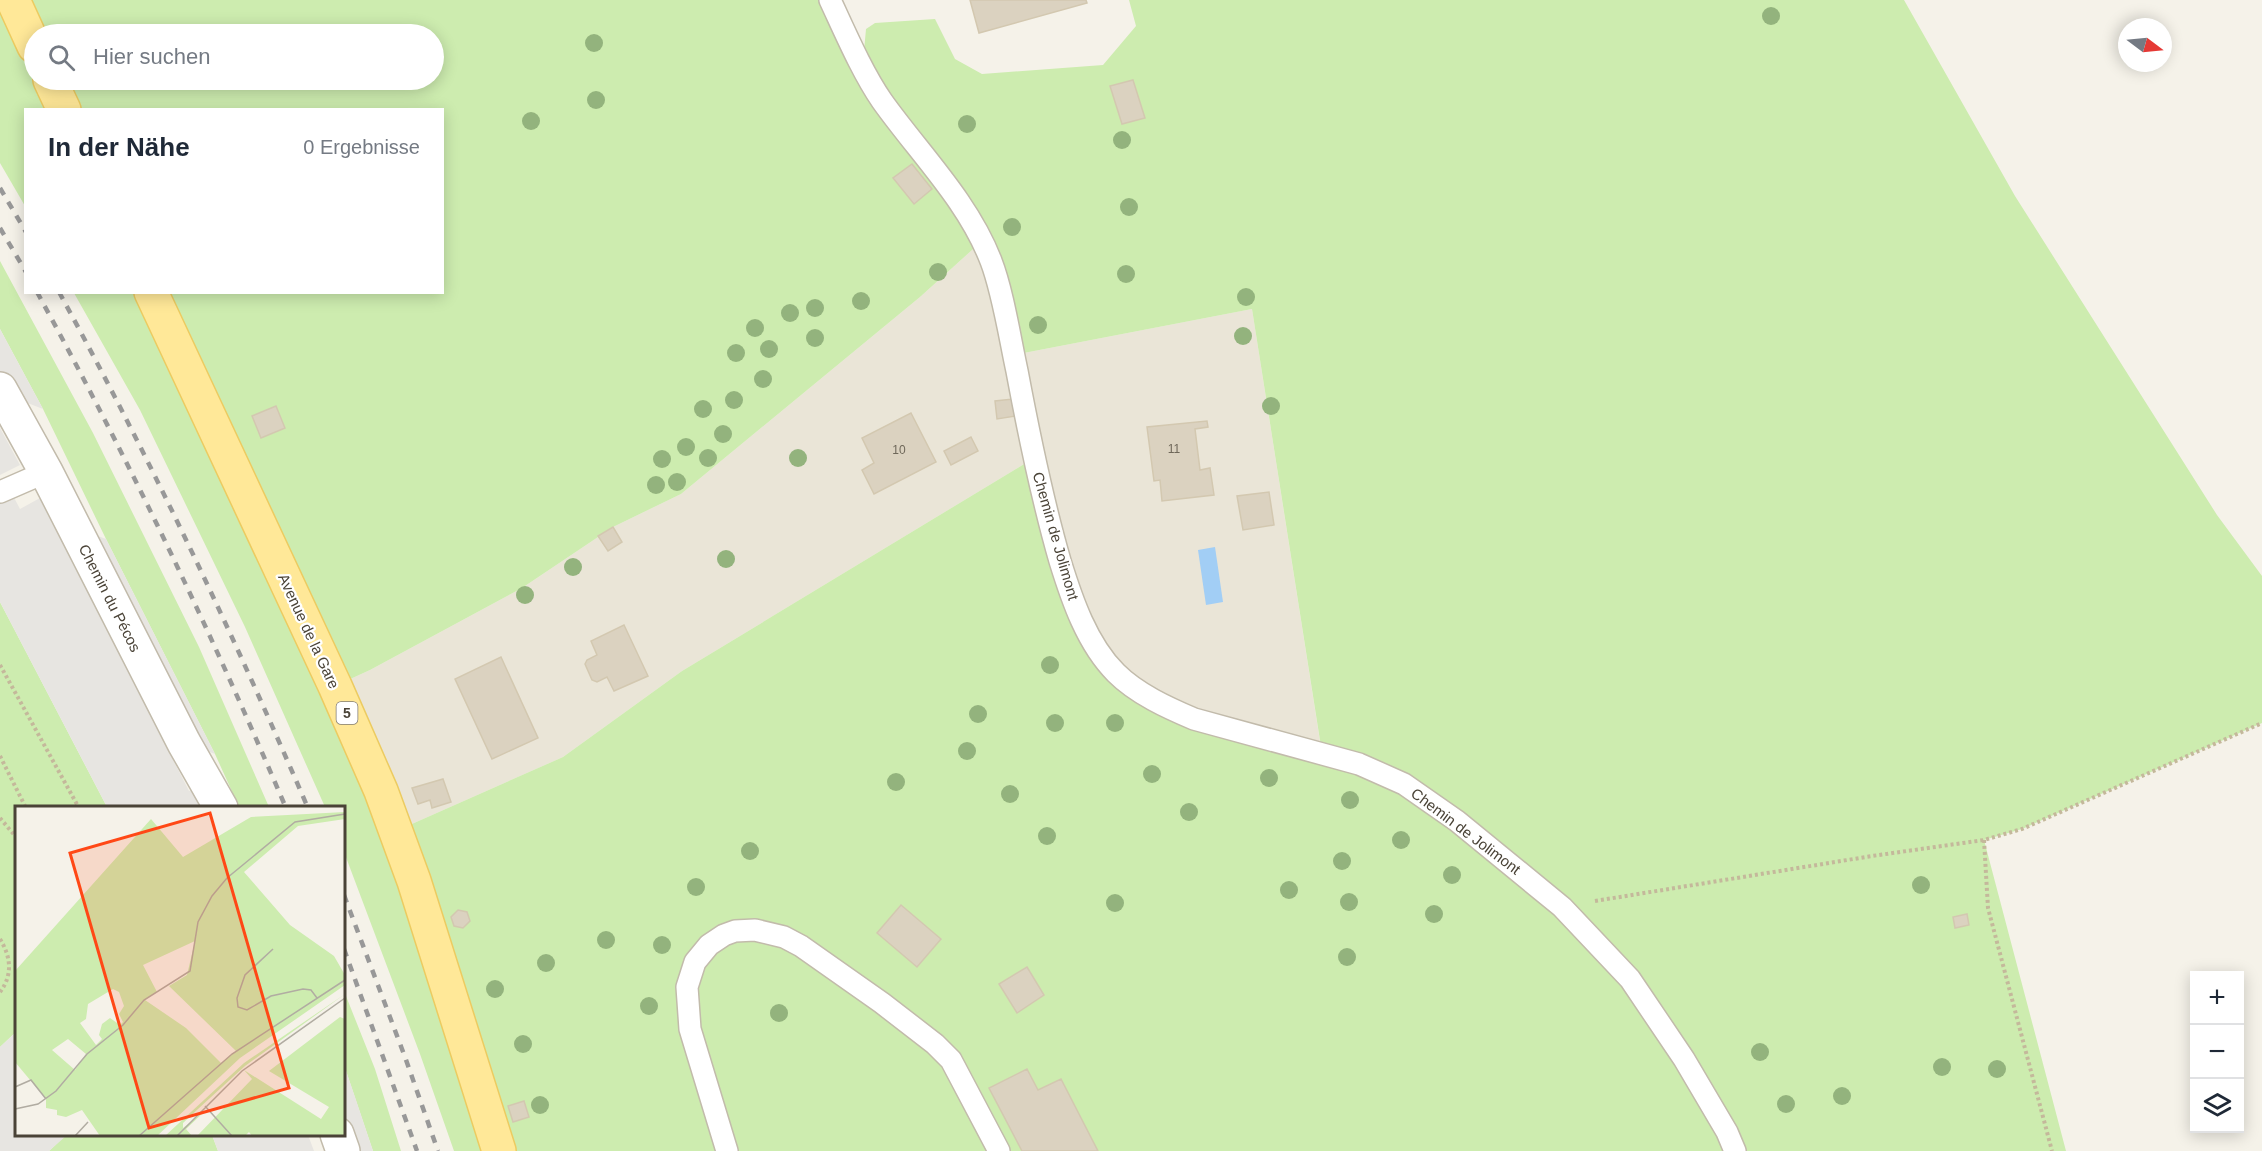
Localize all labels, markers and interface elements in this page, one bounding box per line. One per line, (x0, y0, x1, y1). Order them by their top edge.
north arrow (2118, 18, 2172, 72)
search box (24, 24, 444, 90)
icon: search (45, 41, 78, 74)
text: Hier suchen (93, 44, 210, 69)
text: In der Nähe (48, 132, 190, 162)
text: 0 Ergebnisse (303, 136, 420, 158)
house number: 11 (1168, 442, 1181, 456)
house number: 10 (892, 443, 906, 457)
street label: Chemin de Jolimont (1030, 470, 1083, 603)
street label: Chemin du Pécos (76, 541, 144, 655)
street label: Avenue de la Gare (275, 571, 343, 691)
road number: 5 (336, 702, 358, 724)
street label: Chemin de Jolimont (1408, 784, 1525, 878)
inset map (15, 806, 345, 1136)
map controls (2190, 971, 2244, 1133)
button: + (2190, 971, 2244, 1025)
button: − (2190, 1025, 2244, 1079)
button: layers (2190, 1079, 2244, 1133)

